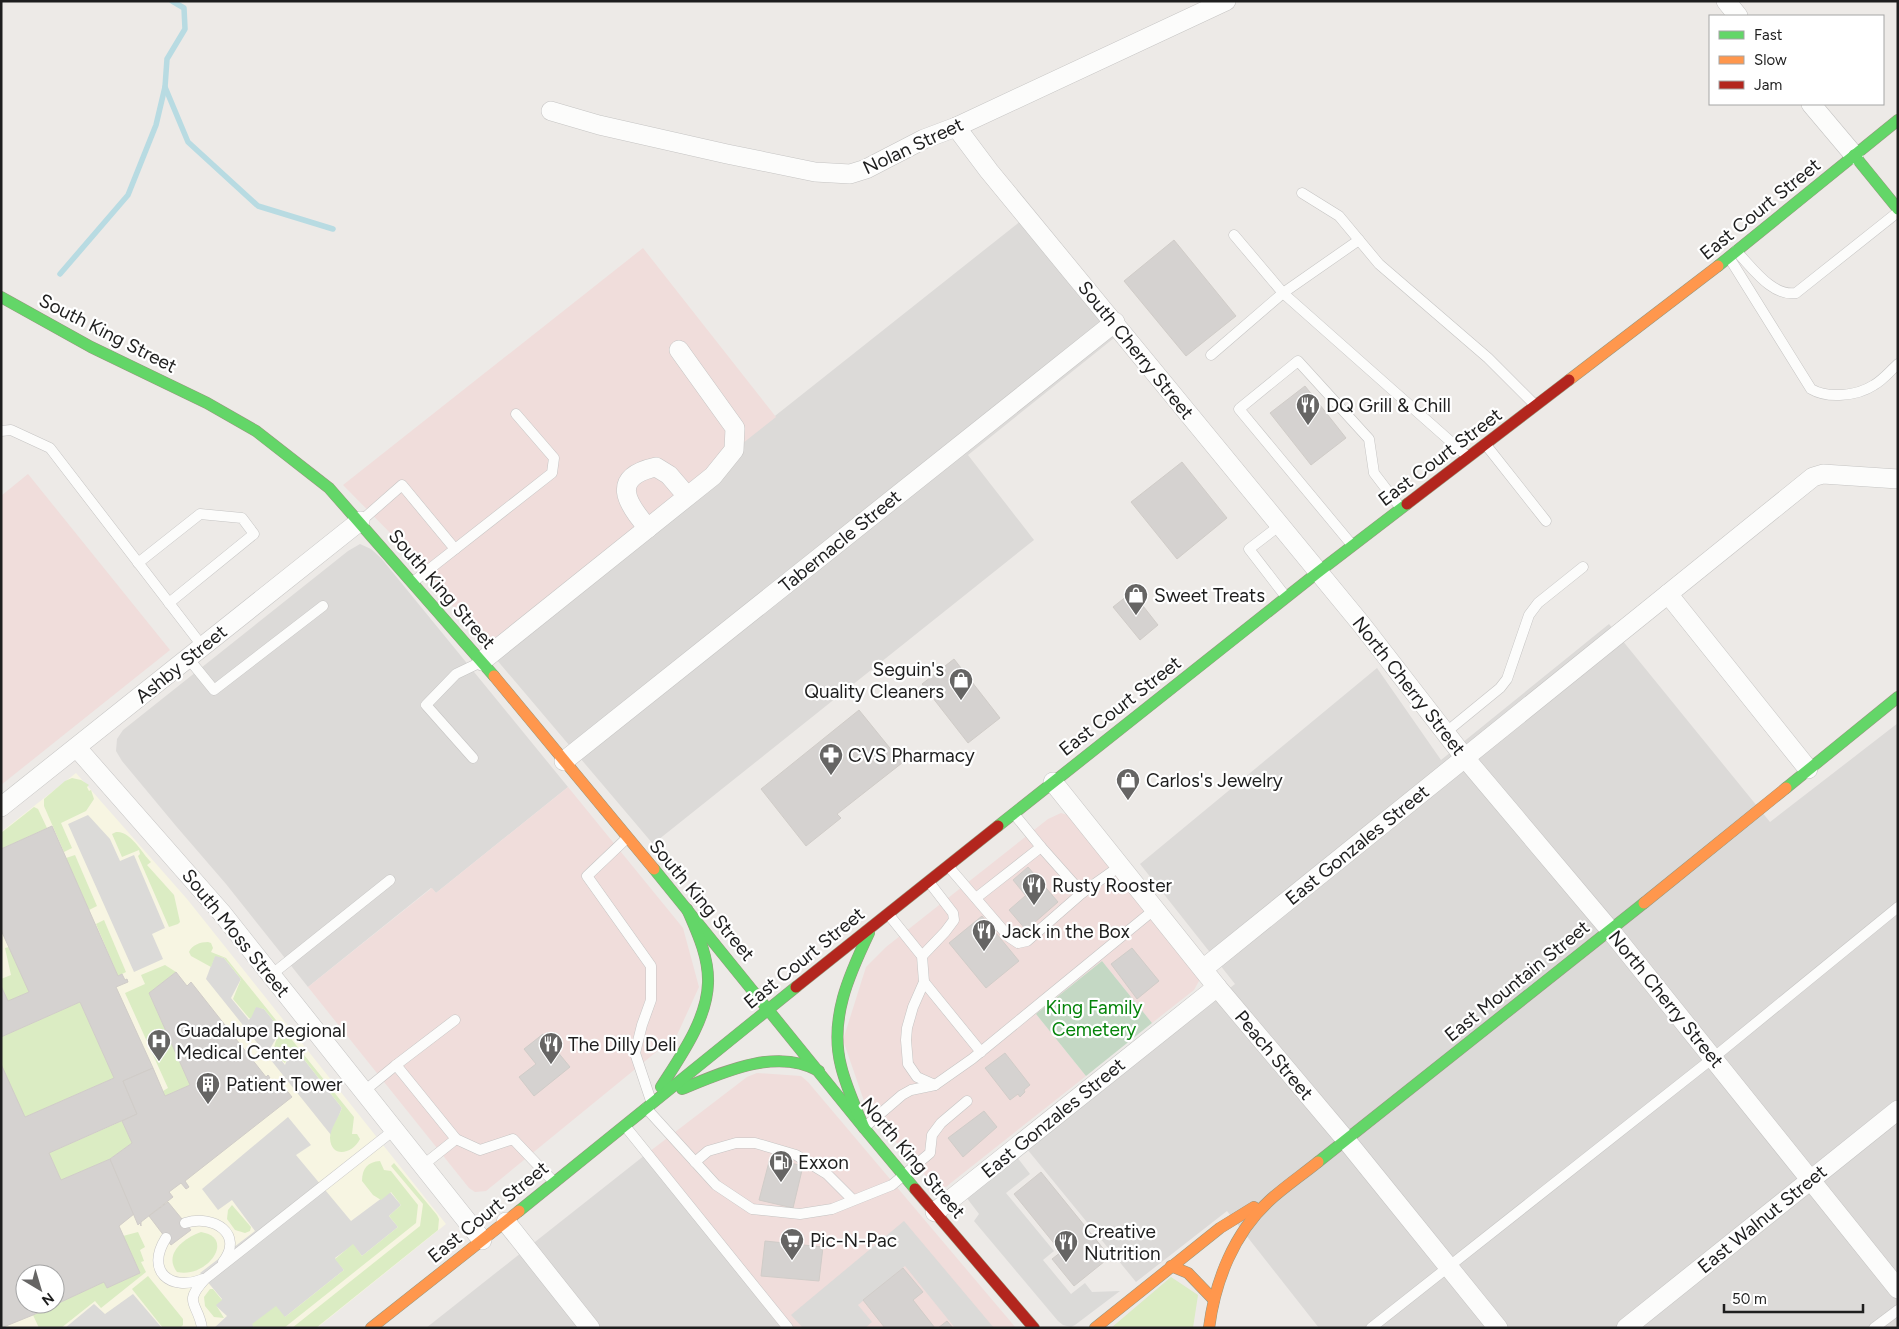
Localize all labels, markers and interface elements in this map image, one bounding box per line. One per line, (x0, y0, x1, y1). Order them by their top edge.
legend (1709, 15, 1884, 105)
text: Fast (1754, 26, 1783, 44)
text: Slow (1754, 51, 1787, 69)
text: Jam (1754, 76, 1782, 94)
street label: Nolan Street (859, 113, 967, 179)
street label: East Court Street (1695, 153, 1825, 265)
street label: South Cherry Street (1073, 276, 1199, 424)
street label: South King Street (35, 288, 181, 378)
restaurant icon: DQ Grill & Chill (1295, 392, 1321, 426)
place label: DQ Grill & Chill (1326, 394, 1451, 417)
street label: East Court Street (1374, 403, 1506, 511)
street label: Tabernacle Street (774, 485, 906, 597)
street label: South King Street (384, 524, 500, 654)
shop icon: Sweet Treats (1123, 582, 1149, 616)
place label: Sweet Treats (1154, 584, 1265, 607)
street label: North Cherry Street (1348, 612, 1470, 760)
street label: Ashby Street (131, 620, 231, 708)
street label: East Court Street (1054, 651, 1186, 761)
place label: Seguin's Quality Cleaners (804, 658, 944, 703)
shop icon: Seguin's Quality Cleaners (948, 667, 974, 701)
pharmacy icon: CVS Pharmacy (818, 742, 844, 776)
place label: CVS Pharmacy (848, 744, 975, 767)
shop icon: Carlos's Jewelry (1115, 767, 1141, 801)
place label: Carlos's Jewelry (1146, 769, 1283, 792)
street label: East Gonzales Street (1281, 780, 1433, 910)
street label: South King Street (645, 835, 759, 965)
street label: South Moss Street (177, 864, 295, 1002)
restaurant icon: Rusty Rooster (1021, 872, 1047, 906)
place label: Rusty Rooster (1052, 874, 1173, 897)
street label: East Court Street (739, 902, 869, 1014)
street label: East Mountain Street (1440, 916, 1594, 1046)
restaurant icon: Jack in the Box (971, 918, 997, 952)
place label: Jack in the Box (1002, 920, 1130, 943)
street label: North Cherry Street (1604, 926, 1728, 1072)
park label: King Family Cemetery (1045, 996, 1143, 1041)
street label: Peach Street (1230, 1006, 1318, 1104)
place label: Guadalupe Regional Medical Center (176, 1019, 346, 1064)
hospital icon: Guadalupe Regional Medical Center (146, 1028, 172, 1062)
restaurant icon: The Dilly Deli (538, 1031, 564, 1065)
place label: The Dilly Deli (568, 1033, 677, 1056)
street label: East Gonzales Street (977, 1053, 1129, 1183)
building icon: Patient Tower (195, 1071, 221, 1105)
place label: Patient Tower (226, 1073, 343, 1096)
street label: North King Street (856, 1093, 970, 1223)
fuel station icon: Exxon (768, 1149, 794, 1183)
place label: Exxon (798, 1151, 849, 1174)
street label: East Court Street (423, 1156, 553, 1268)
street label: East Walnut Street (1693, 1160, 1831, 1278)
place label: Creative Nutrition (1084, 1220, 1161, 1265)
supermarket icon: Pic-N-Pac (779, 1227, 805, 1261)
place label: Pic-N-Pac (810, 1229, 897, 1252)
restaurant icon: Creative Nutrition (1053, 1229, 1079, 1263)
north arrow (15, 1264, 65, 1314)
scale bar (1724, 1282, 1863, 1314)
text: N (38, 1289, 57, 1309)
text: 50 m (1732, 1290, 1767, 1308)

